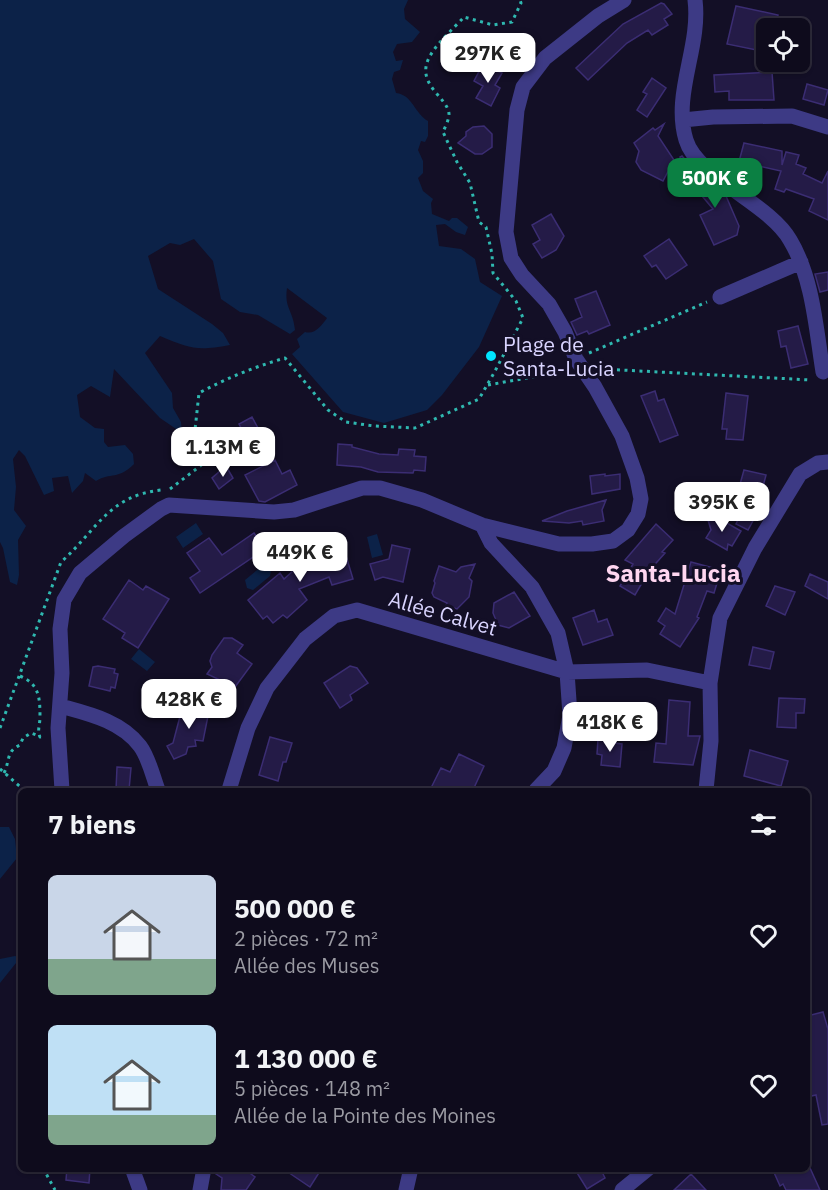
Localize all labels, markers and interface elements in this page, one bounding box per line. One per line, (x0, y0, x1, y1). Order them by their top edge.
map controls (756, 18, 810, 72)
button: locate (756, 18, 810, 72)
pin: 297K € (439, 33, 537, 84)
text: 297K € (454, 39, 522, 66)
pin: 500K € (666, 158, 764, 209)
text: 500K € (681, 164, 749, 191)
place label: Plage de Santa-Lucia (503, 330, 614, 382)
marker: Plage de Santa-Lucia (484, 349, 498, 363)
pin: 1.13M € (168, 427, 278, 478)
text: 1.13M € (185, 433, 261, 460)
pin: 395K € (673, 482, 771, 533)
text: 395K € (688, 488, 756, 515)
pin: 449K € (251, 532, 349, 583)
text: 449K € (266, 538, 334, 565)
district label: Santa-Lucia (605, 557, 741, 589)
street label: Allée Calvet (385, 584, 501, 642)
pin: 428K € (140, 679, 238, 730)
text: 428K € (155, 685, 223, 712)
pin: 418K € (561, 702, 659, 753)
text: 418K € (576, 708, 644, 735)
text: 7 biens (48, 807, 136, 841)
icon: filters (747, 808, 780, 841)
text: 500 000 € (234, 891, 356, 925)
icon: home (96, 899, 168, 971)
icon: heart (747, 919, 780, 952)
text: 2 pièces · 72 m² (234, 925, 378, 952)
text: Allée des Muses (234, 952, 379, 979)
text: 1 130 000 € (234, 1041, 378, 1075)
icon: home (96, 1049, 168, 1121)
icon: heart (747, 1069, 780, 1102)
text: 5 pièces · 148 m² (234, 1075, 390, 1102)
text: Allée de la Pointe des Moines (234, 1102, 496, 1129)

